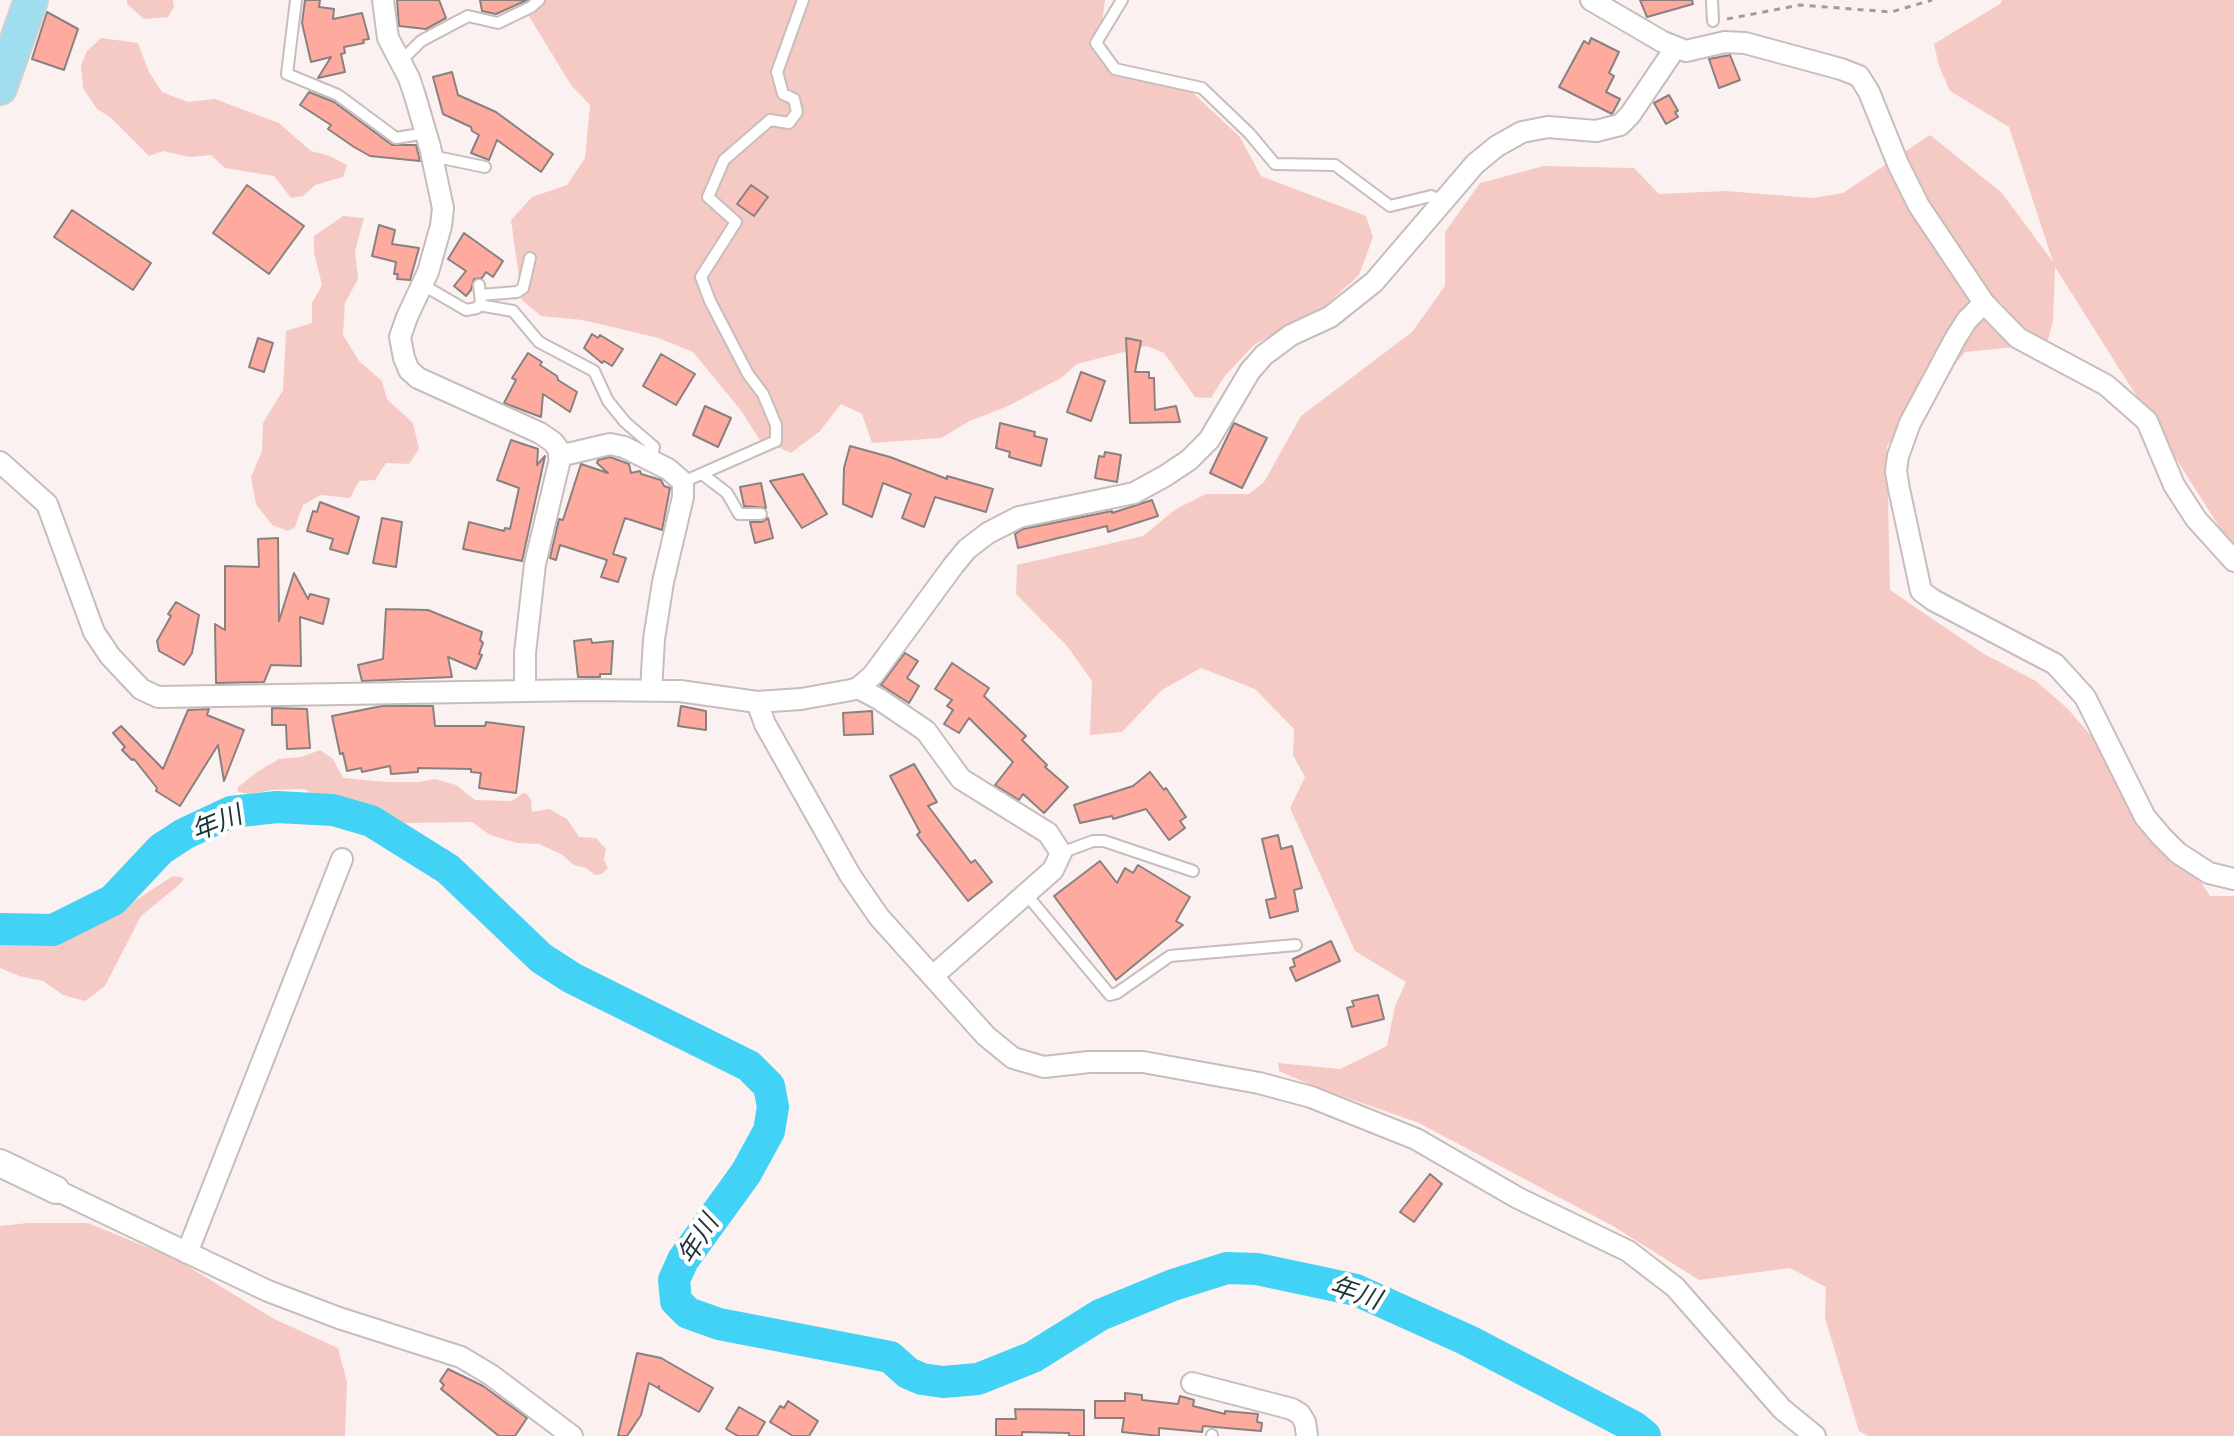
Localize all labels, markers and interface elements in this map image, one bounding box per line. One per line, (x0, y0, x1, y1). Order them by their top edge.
water label: 年川 (187, 800, 247, 848)
water label: 年川 (672, 1210, 726, 1270)
water label: 年川 (1325, 1271, 1385, 1317)

